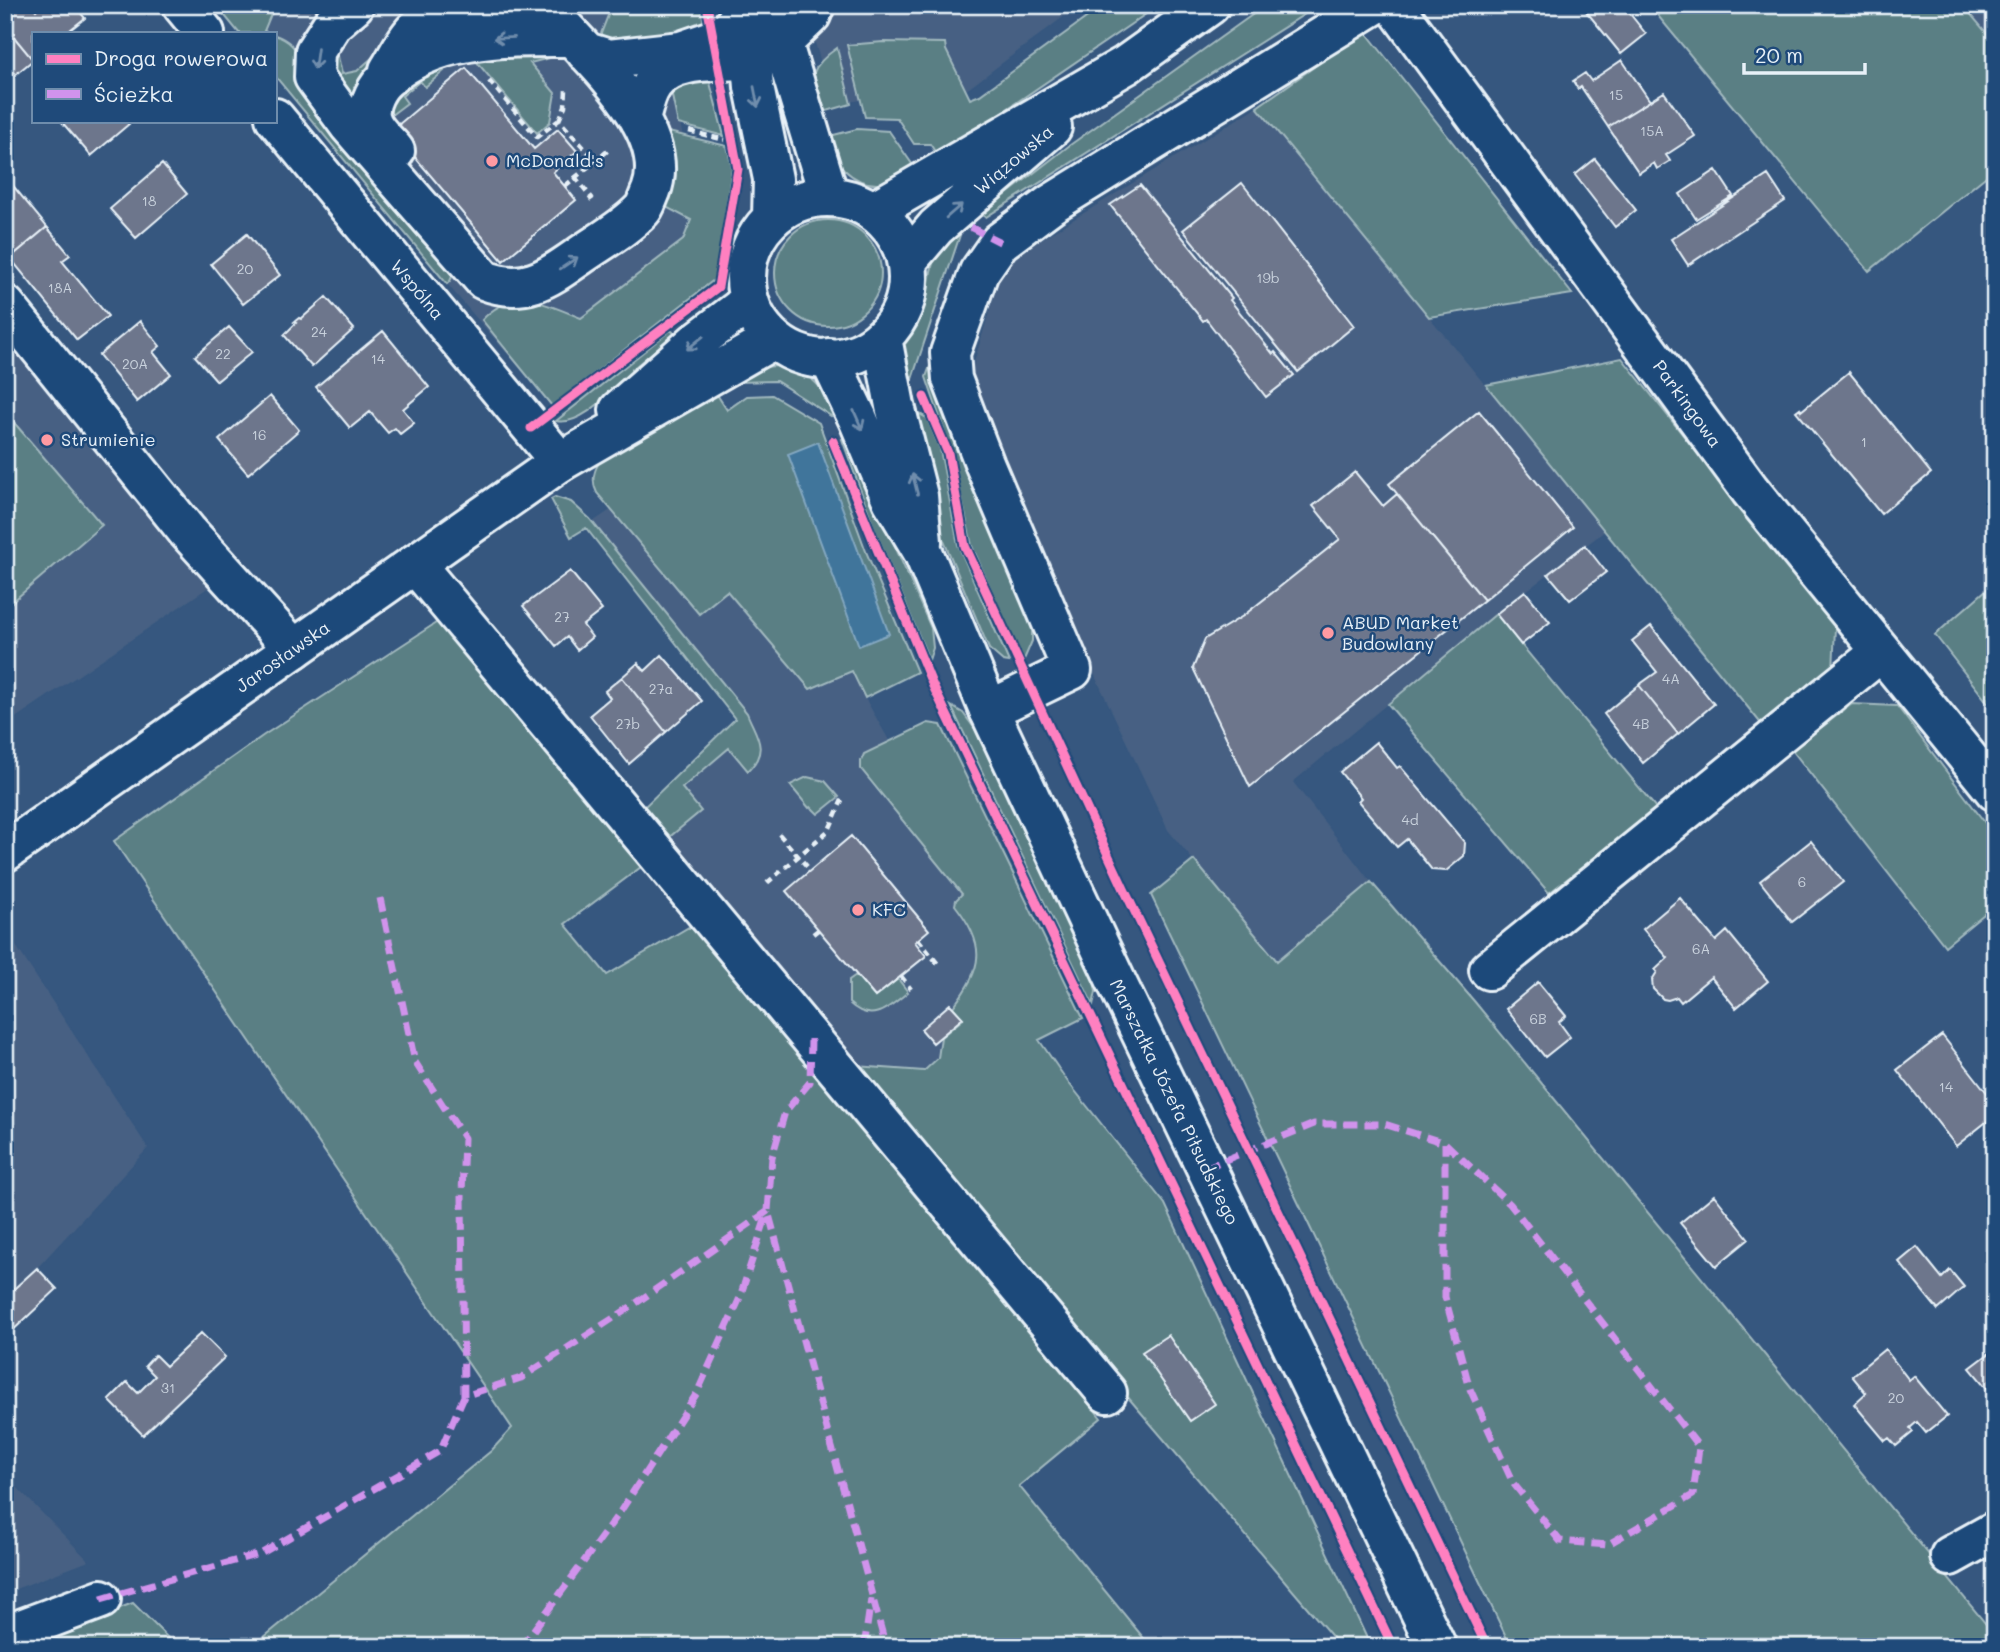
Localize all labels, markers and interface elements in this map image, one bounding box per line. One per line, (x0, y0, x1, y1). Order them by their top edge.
one-way arrow (493, 31, 516, 44)
legend (32, 32, 276, 122)
scale bar (1744, 32, 1865, 76)
text: 20 m (1755, 41, 1803, 68)
text: Droga rowerowa (94, 44, 268, 71)
one-way arrow (309, 47, 322, 69)
text: Ścieżka (94, 80, 174, 107)
one-way arrow (750, 85, 763, 108)
house number: 15 (1609, 85, 1623, 104)
street label: Wiązowska (969, 119, 1058, 200)
house number: 15A (1640, 121, 1664, 140)
place label: McDonald's (506, 148, 604, 172)
marker: McDonald's (484, 153, 500, 169)
house number: 18 (142, 191, 156, 210)
one-way arrow (945, 203, 963, 219)
street label: Wspólna (385, 254, 450, 325)
one-way arrow (559, 256, 578, 270)
house number: 20 (237, 259, 254, 278)
house number: 19b (1256, 268, 1280, 287)
house number: 18A (48, 278, 72, 297)
house number: 24 (311, 322, 328, 341)
one-way arrow (686, 335, 704, 351)
house number: 22 (215, 344, 231, 363)
house number: 14 (371, 349, 386, 368)
house number: 20A (122, 354, 148, 373)
street label: Parkingowa (1648, 355, 1728, 452)
one-way arrow (852, 409, 865, 430)
house number: 16 (252, 425, 266, 444)
place label: Strumienie (61, 427, 156, 451)
marker: Strumienie (39, 432, 55, 448)
house number: 1 (1861, 432, 1867, 451)
one-way arrow (908, 473, 921, 496)
house number: 27 (554, 607, 570, 626)
place label: ABUD Market Budowlany (1342, 610, 1459, 655)
street label: Jarosławska (231, 615, 334, 698)
marker: ABUD Market Budowlany (1320, 625, 1336, 641)
house number: 4A (1662, 669, 1680, 688)
house number: 27a (649, 679, 673, 698)
house number: 27b (616, 714, 640, 733)
house number: 4B (1633, 714, 1649, 733)
house number: 4d (1401, 810, 1419, 829)
house number: 6 (1798, 872, 1806, 891)
place label: KFC (872, 897, 906, 921)
marker: KFC (850, 902, 866, 918)
house number: 6A (1692, 939, 1710, 958)
street label: Marszałka Józefa Piłsudskiego (1105, 975, 1245, 1229)
house number: 6B (1529, 1009, 1547, 1028)
house number: 14 (1939, 1077, 1954, 1096)
house number: 31 (161, 1378, 175, 1397)
house number: 20 (1888, 1388, 1905, 1407)

